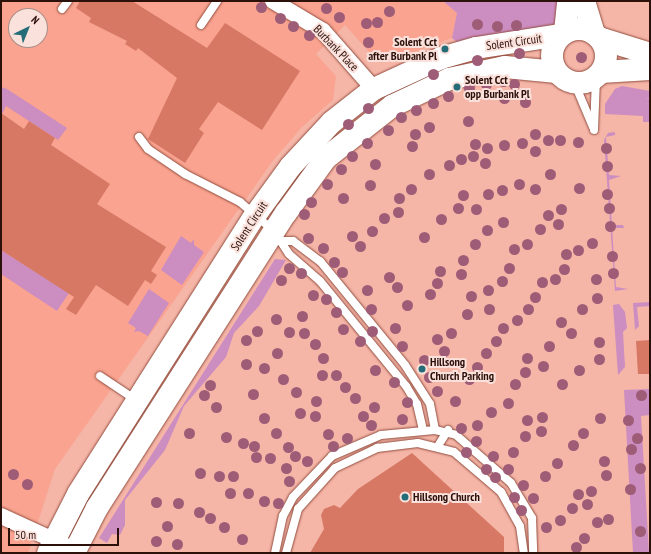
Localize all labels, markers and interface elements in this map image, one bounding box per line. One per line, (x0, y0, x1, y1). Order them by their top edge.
north arrow (8, 8, 48, 48)
text: N (29, 13, 42, 27)
street label: Burbank Place (310, 22, 362, 74)
street label: Solent Circuit (485, 31, 543, 53)
place label: Solent Cct after Burbank Pl (368, 35, 437, 63)
marker: Solent Cct after Burbank Pl (440, 44, 450, 54)
place label: Solent Cct opp Burbank Pl (465, 73, 530, 101)
marker: Solent Cct opp Burbank Pl (452, 82, 462, 92)
street label: Solent Circuit (228, 199, 270, 253)
place label: Hillsong Church Parking (430, 355, 494, 383)
marker: Hillsong Church Parking (417, 364, 427, 374)
place label: Hillsong Church (413, 490, 480, 504)
marker: Hillsong Church (400, 492, 410, 502)
scale bar (10, 520, 121, 546)
text: 50 m (15, 527, 36, 542)

